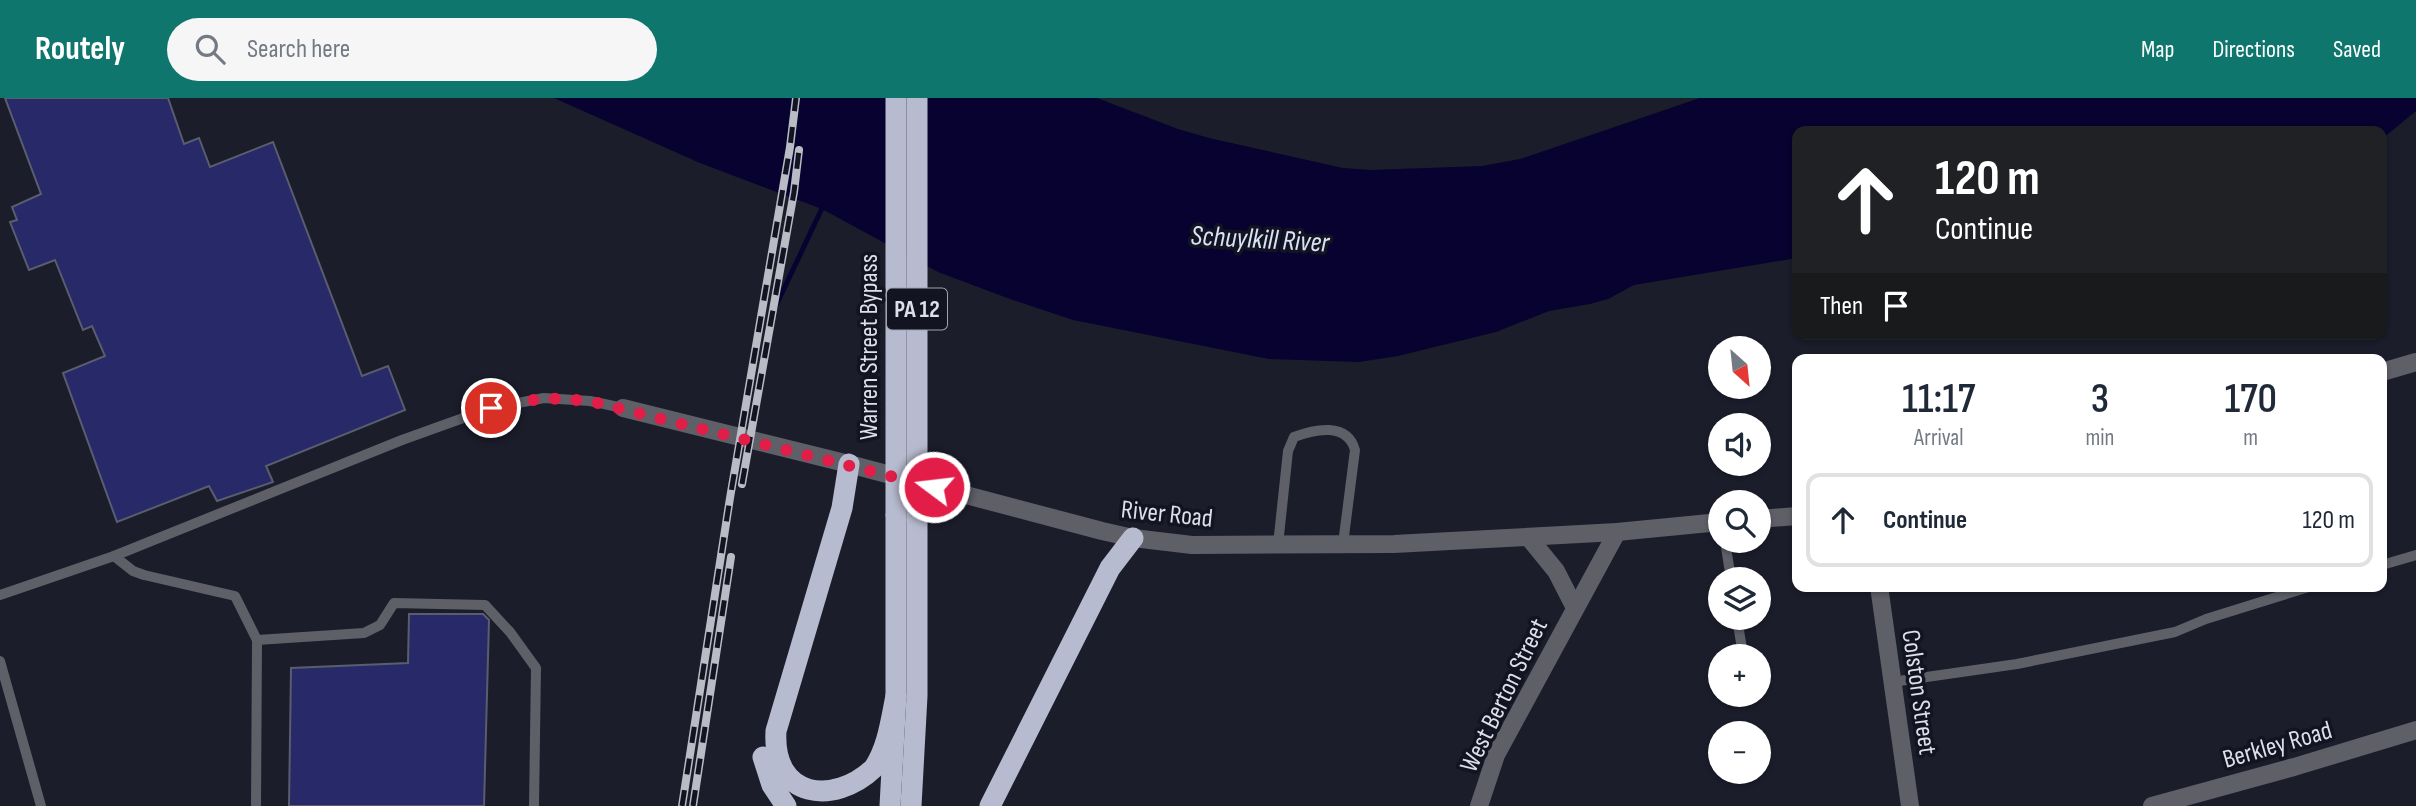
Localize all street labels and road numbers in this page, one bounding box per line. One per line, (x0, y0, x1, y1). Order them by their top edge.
street label: Warren Street Bypass (854, 254, 885, 440)
road number: PA 12 (887, 288, 947, 330)
street label: River Road (1119, 494, 1214, 535)
street label: West Berton Street (1454, 614, 1555, 777)
street label: Colston Street (1894, 628, 1943, 757)
street label: Berkley Road (2219, 715, 2336, 776)

